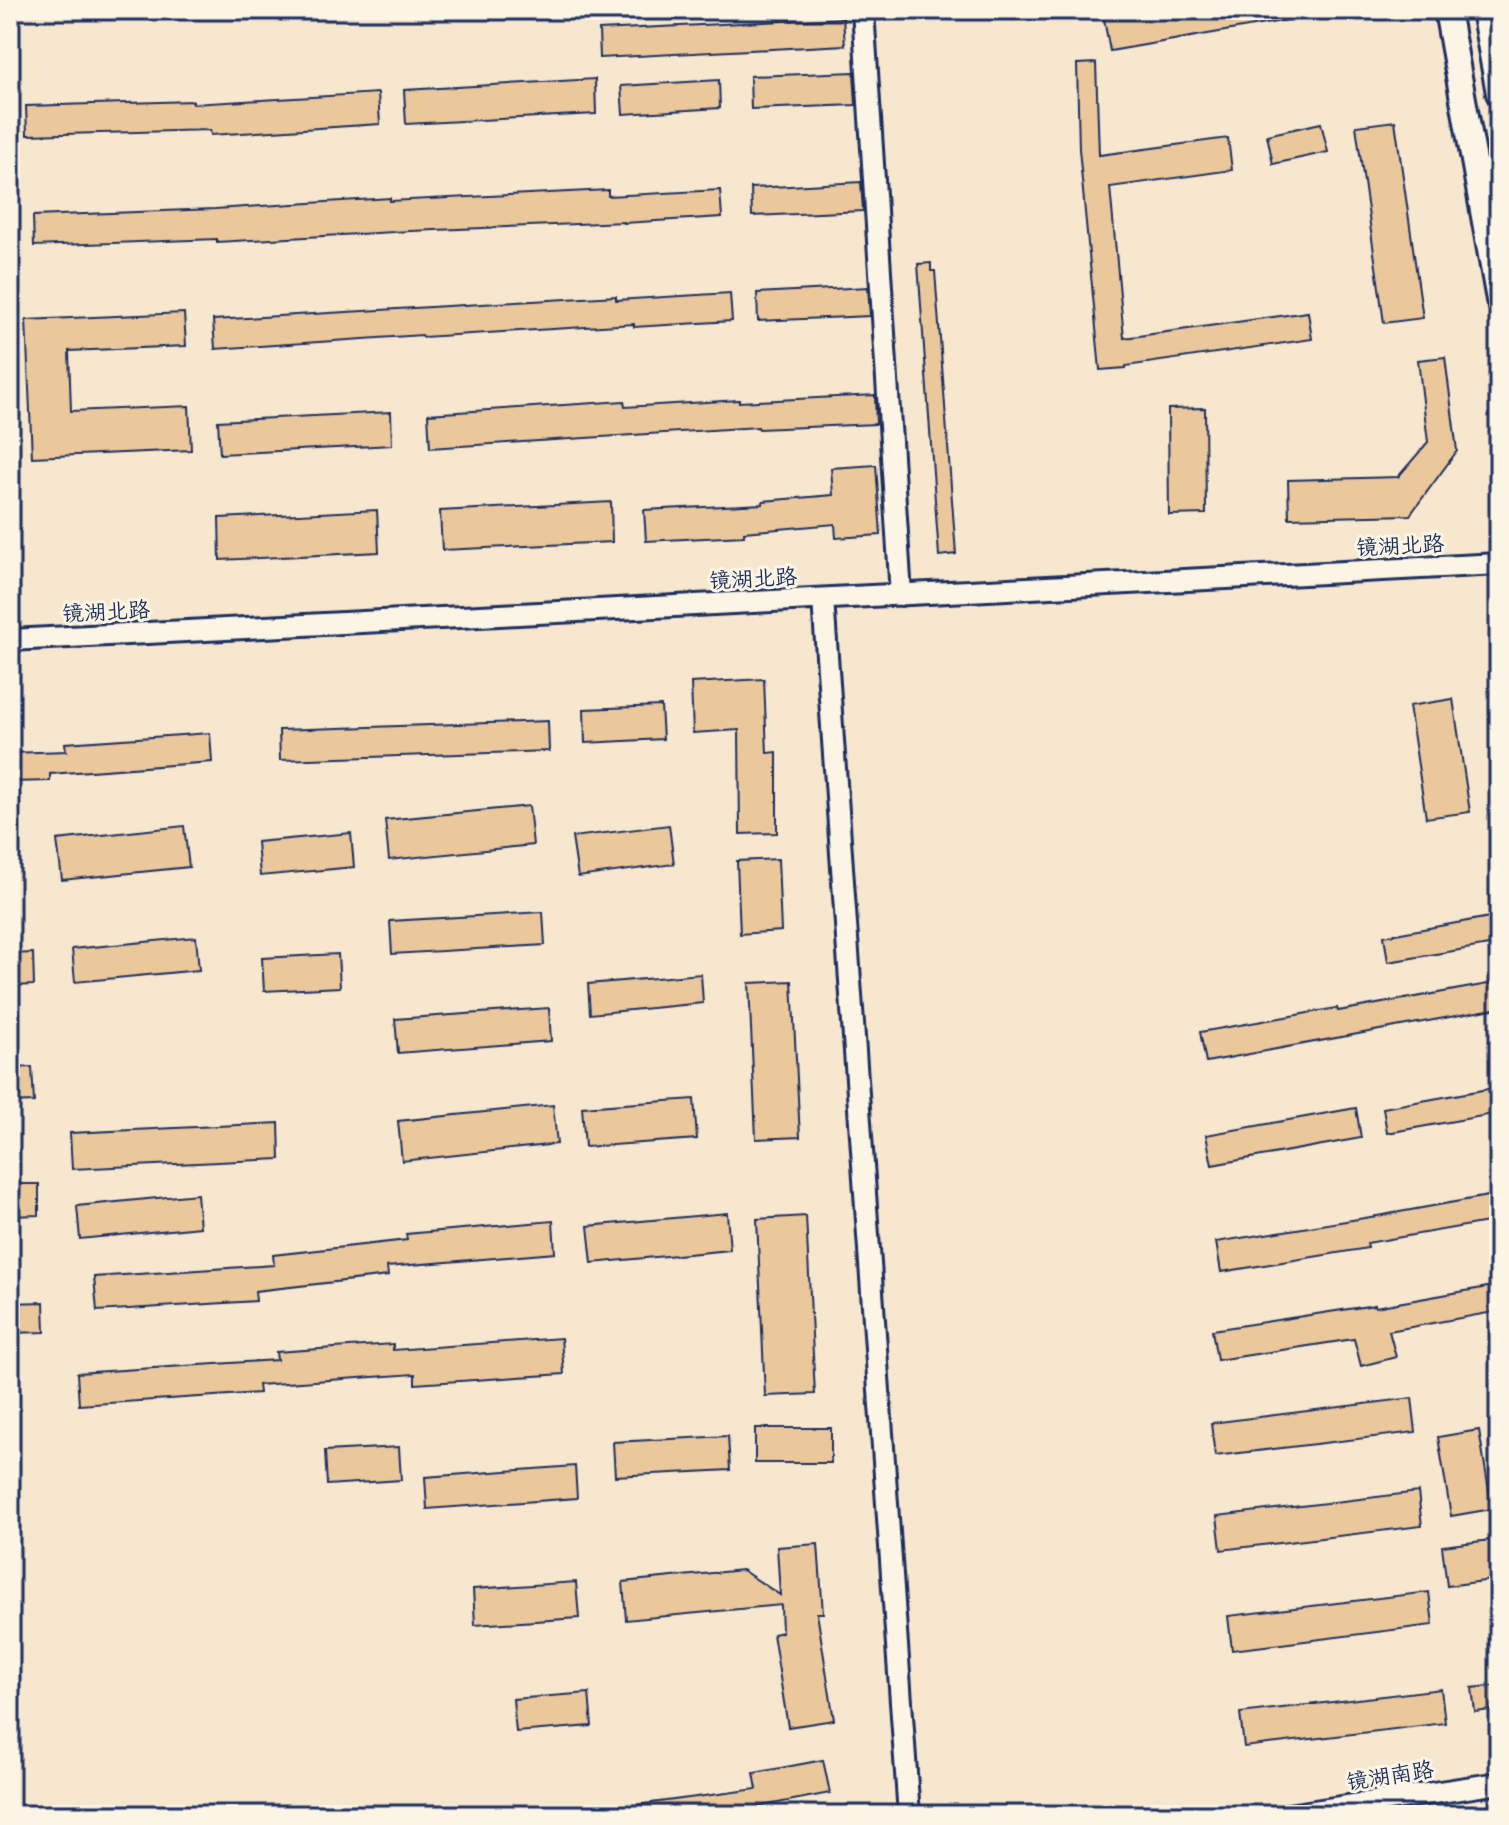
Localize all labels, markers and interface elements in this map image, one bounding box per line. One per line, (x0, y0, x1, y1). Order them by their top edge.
street label: 镜湖北路 (1355, 529, 1445, 561)
street label: 镜湖北路 (708, 562, 798, 594)
street label: 镜湖北路 (61, 595, 151, 627)
street label: 镜湖南路 (1344, 1754, 1436, 1796)

